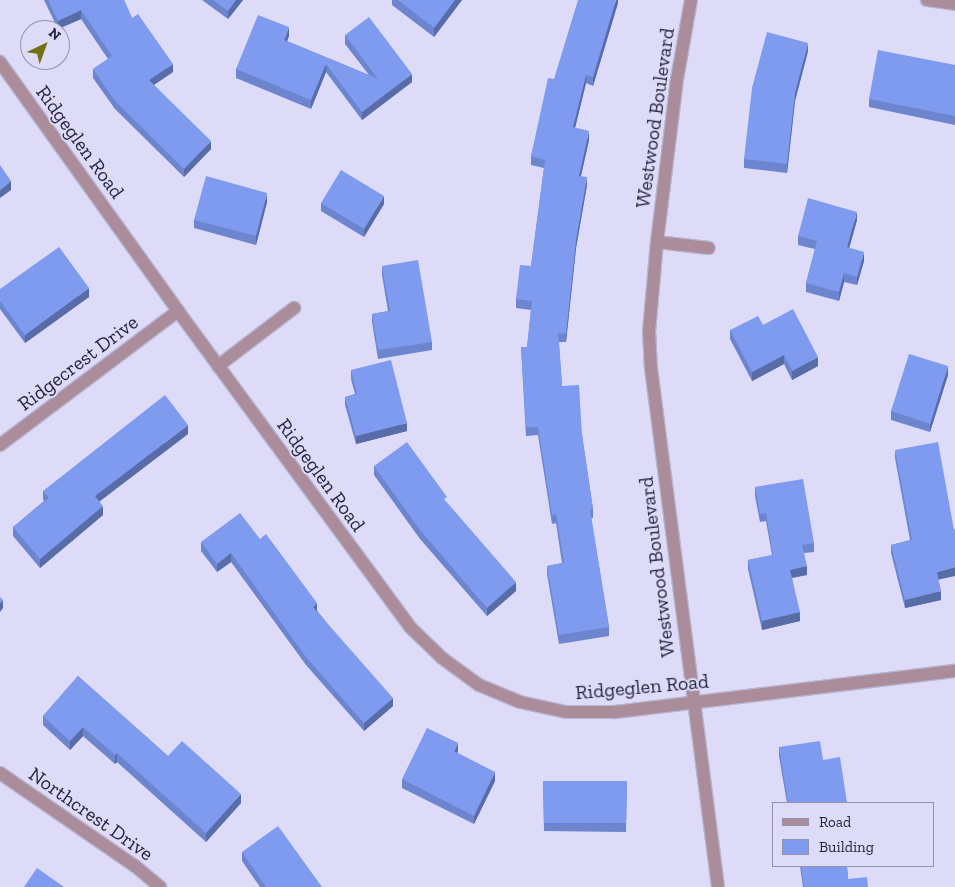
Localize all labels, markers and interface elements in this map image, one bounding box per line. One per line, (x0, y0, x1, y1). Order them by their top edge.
north arrow (20, 20, 70, 70)
text: N (45, 24, 64, 44)
street label: Westwood Boulevard (630, 26, 680, 210)
street label: Ridgeglen Road (31, 81, 129, 203)
street label: Ridgecrest Drive (13, 310, 143, 416)
street label: Ridgeglen Road (272, 414, 370, 536)
street label: Westwood Boulevard (634, 475, 680, 659)
street label: Ridgeglen Road (574, 669, 710, 705)
street label: Northcrest Drive (24, 762, 158, 866)
legend (772, 802, 935, 867)
text: Road (819, 813, 851, 831)
text: Building (819, 838, 874, 856)

